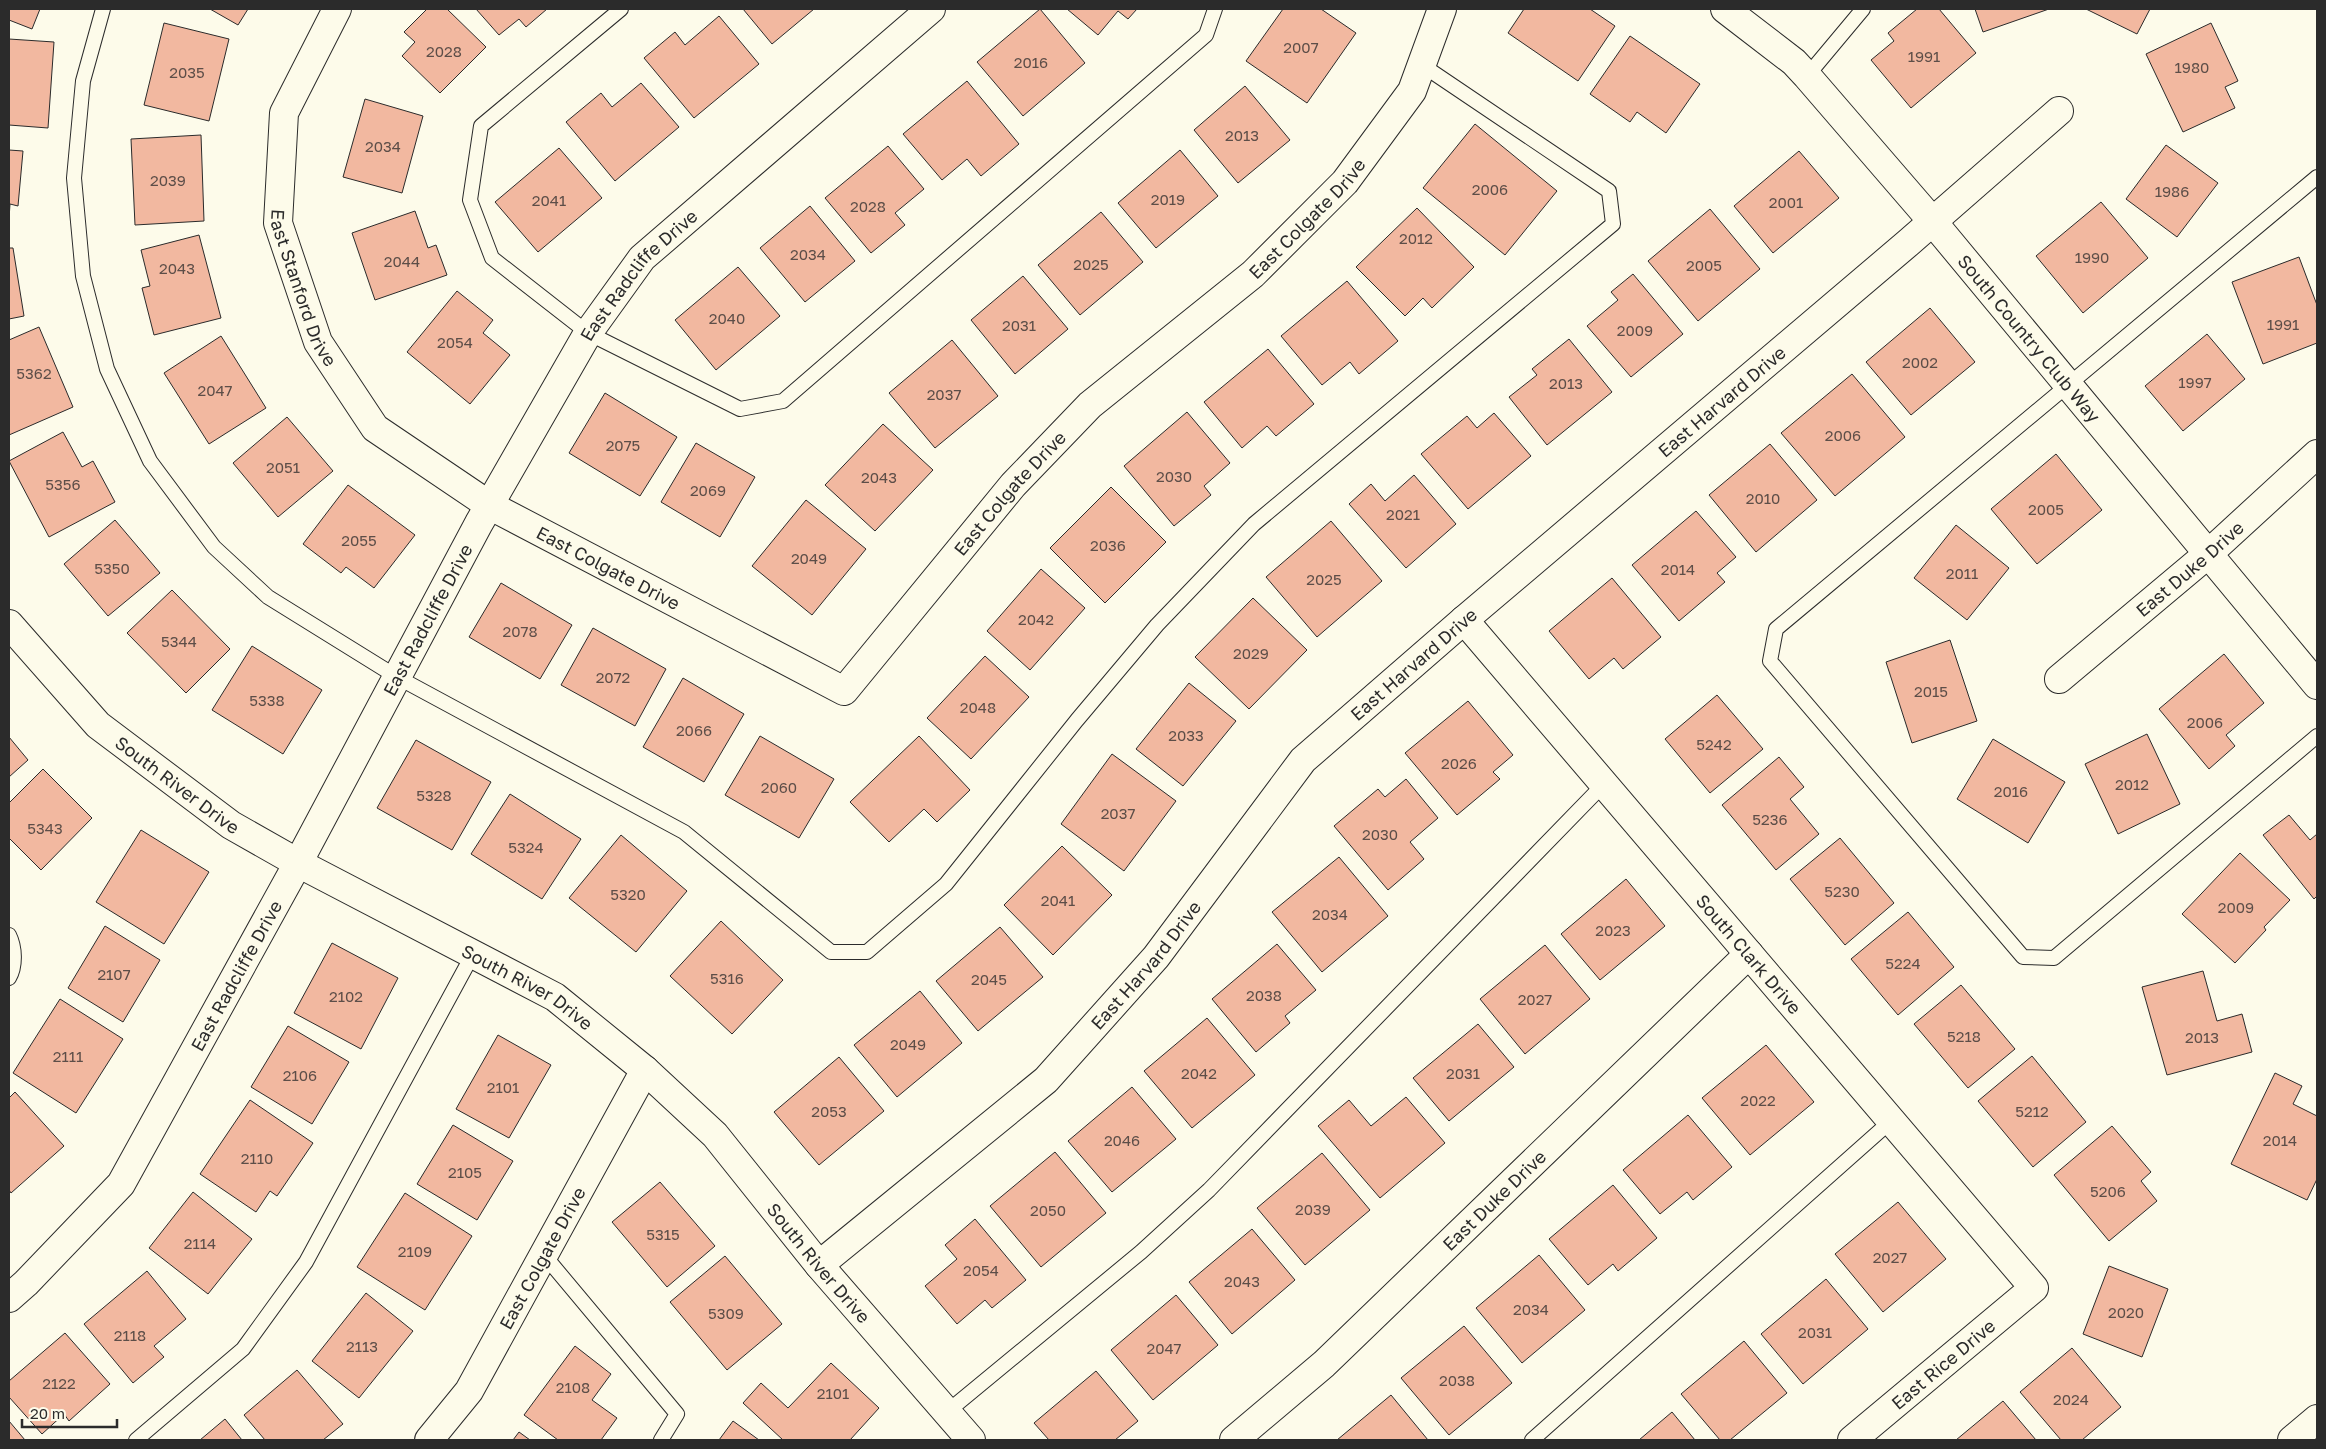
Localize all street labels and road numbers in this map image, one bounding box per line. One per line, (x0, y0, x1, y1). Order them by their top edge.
street label: East Colgate Drive (1244, 154, 1370, 283)
street label: East Radcliffe Drive (575, 204, 702, 345)
street label: East Stanford Drive (267, 208, 342, 370)
street label: South Country Club Way (1954, 250, 2105, 427)
street label: East Harvard Drive (1653, 341, 1790, 462)
street label: East Colgate Drive (949, 426, 1070, 560)
street label: East Duke Drive (2131, 516, 2248, 621)
street label: East Colgate Drive (533, 521, 684, 614)
street label: East Radcliffe Drive (378, 540, 477, 699)
street label: East Harvard Drive (1346, 603, 1481, 725)
street label: South River Drive (111, 731, 243, 838)
street label: South Clark Drive (1692, 890, 1806, 1018)
street label: East Radcliffe Drive (186, 896, 286, 1055)
street label: East Harvard Drive (1086, 896, 1205, 1034)
street label: South River Drive (458, 939, 598, 1034)
street label: East Duke Drive (1438, 1145, 1550, 1255)
street label: East Colgate Drive (494, 1183, 590, 1333)
street label: South River Drive (763, 1198, 875, 1327)
street label: East Rice Drive (1887, 1314, 1999, 1414)

